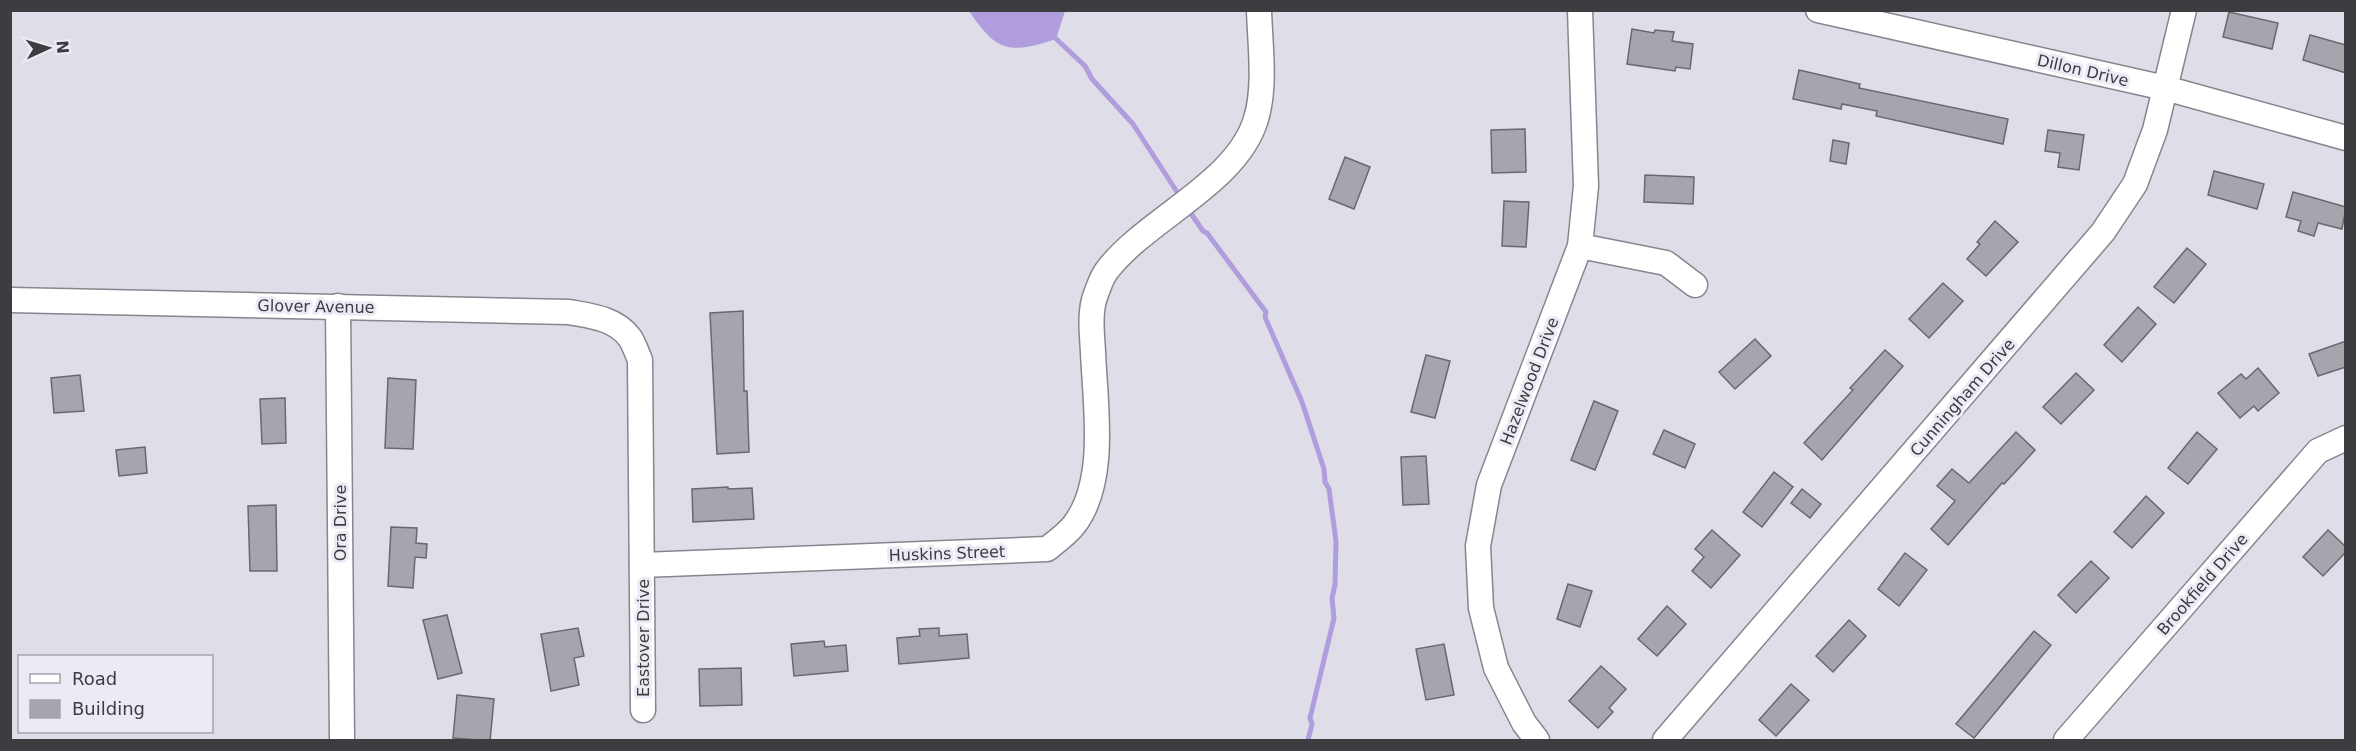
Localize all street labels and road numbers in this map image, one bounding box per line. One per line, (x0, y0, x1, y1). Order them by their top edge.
street label: Dillon Drive (2035, 51, 2130, 90)
street label: Glover Avenue (257, 296, 375, 317)
street label: Hazelwood Drive (1496, 315, 1563, 448)
street label: Cunningham Drive (1906, 335, 2019, 460)
street label: Ora Drive (331, 485, 350, 561)
street label: Brookfield Drive (2153, 530, 2252, 639)
street label: Huskins Street (889, 542, 1006, 565)
street label: Eastover Drive (634, 579, 653, 697)

